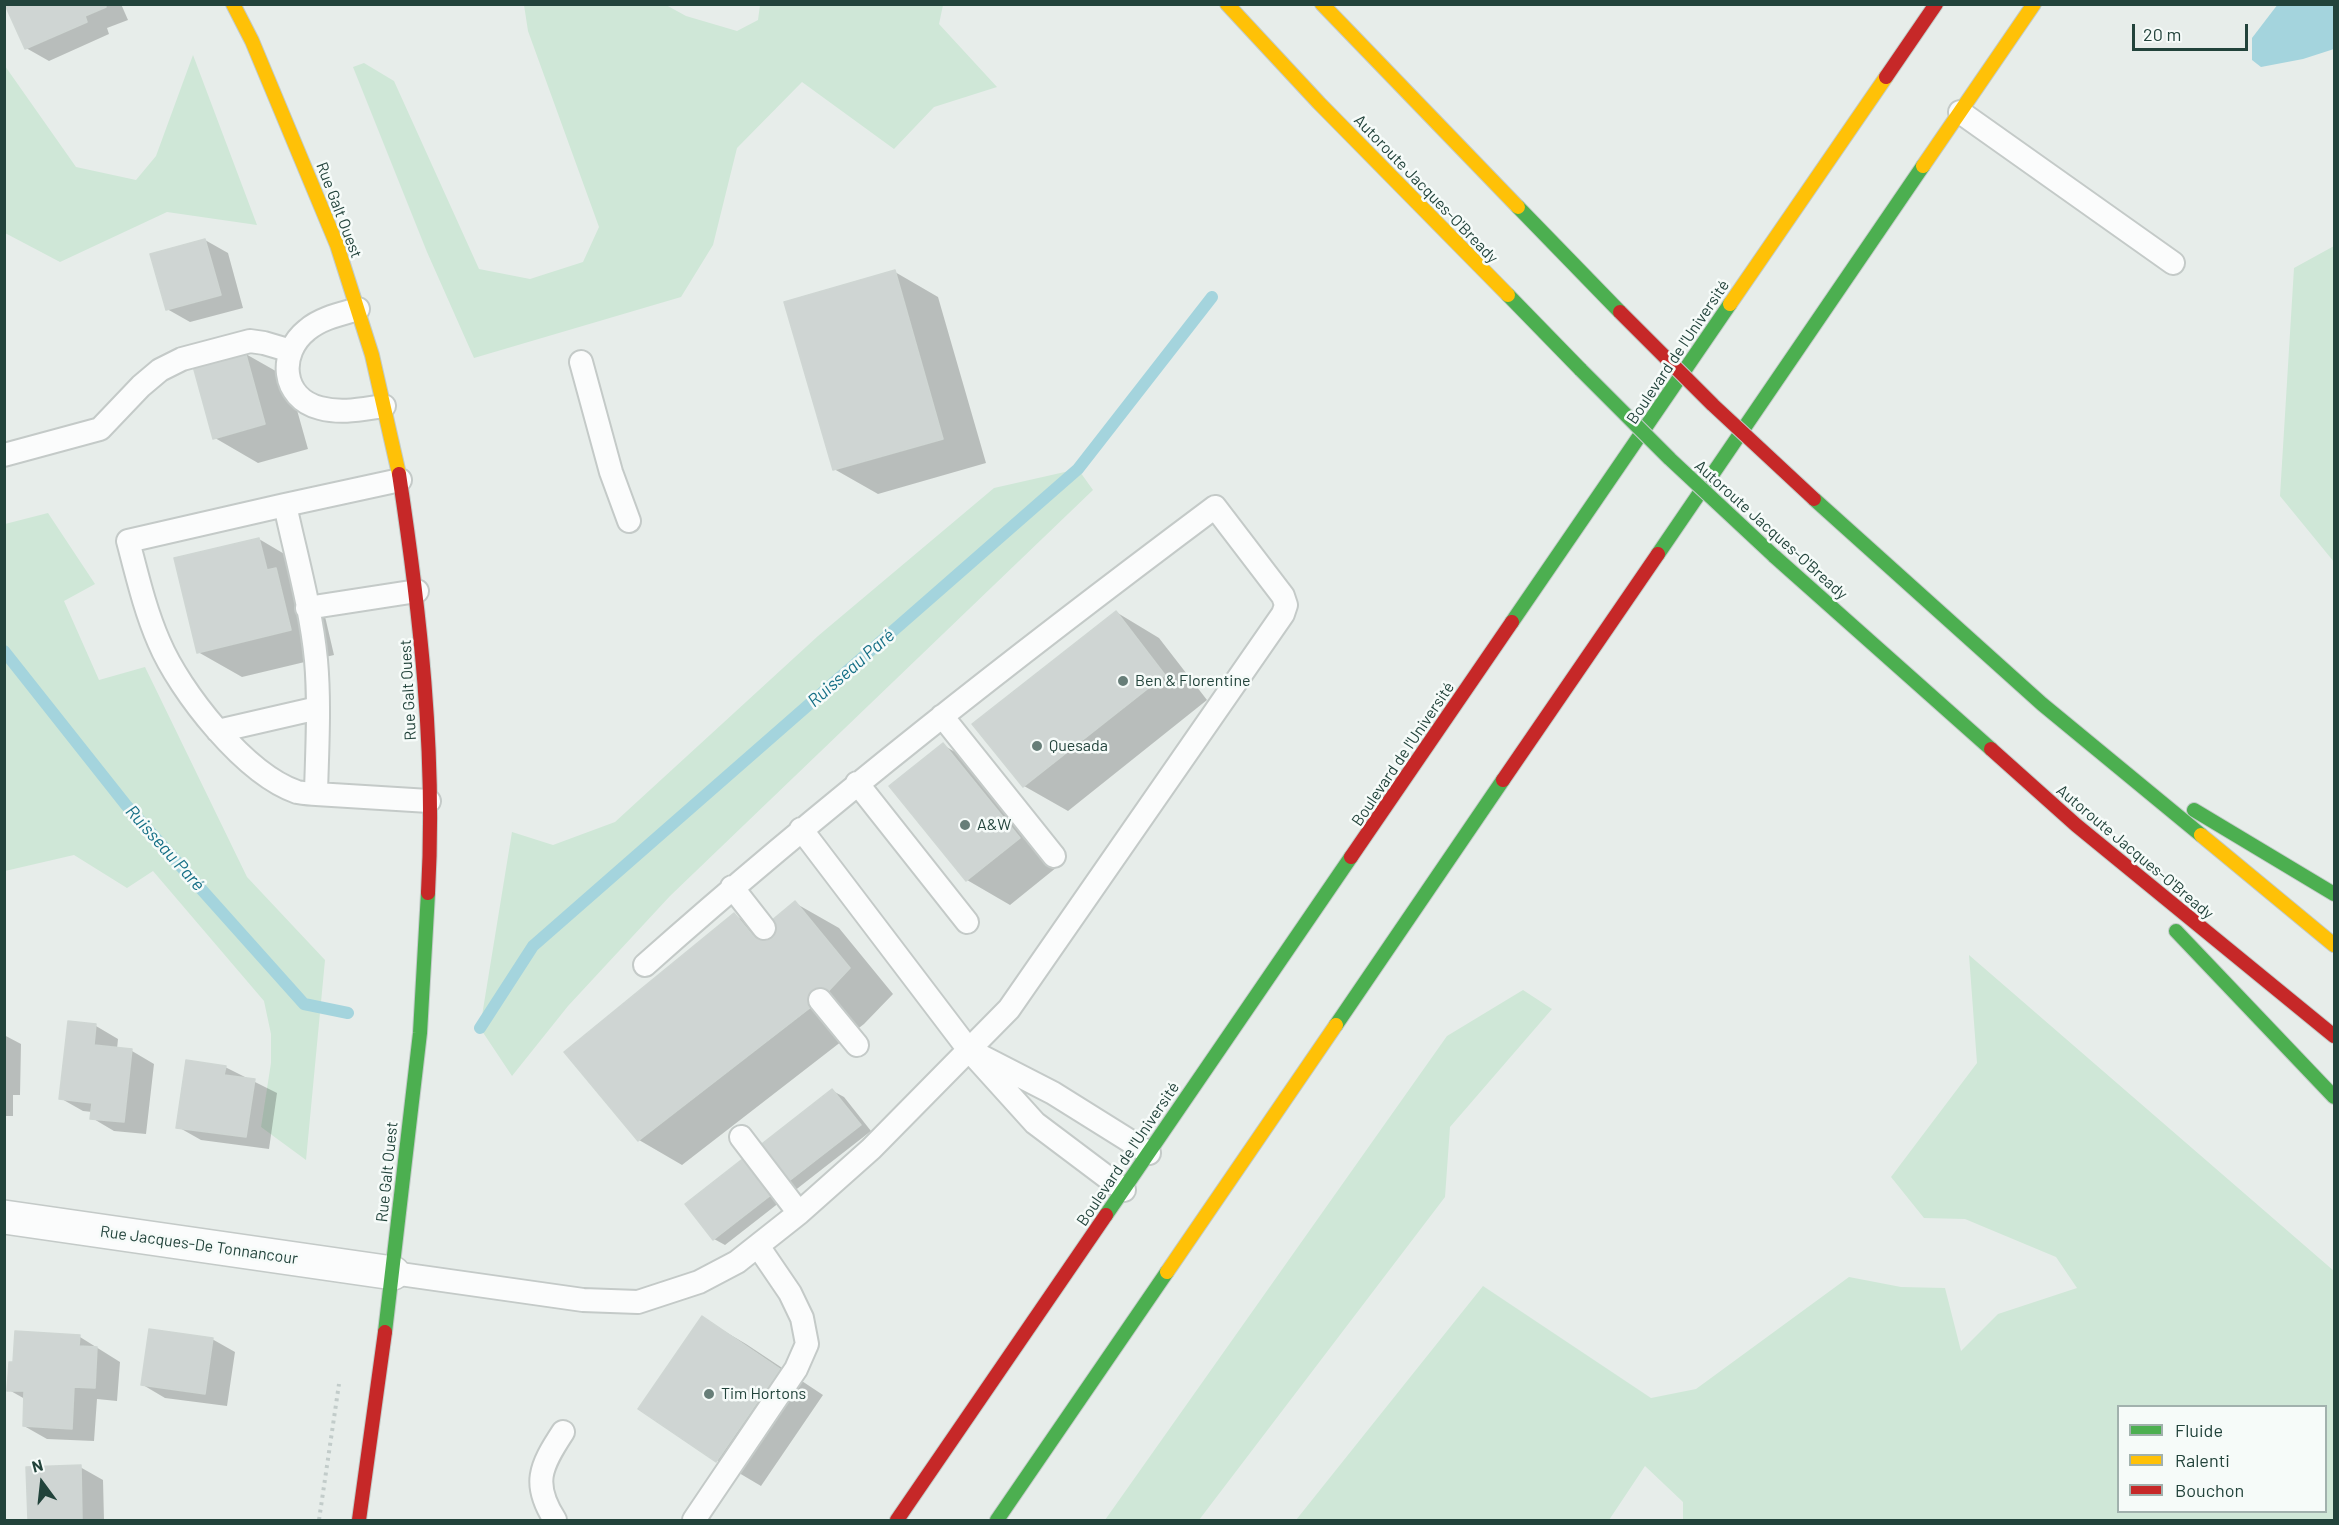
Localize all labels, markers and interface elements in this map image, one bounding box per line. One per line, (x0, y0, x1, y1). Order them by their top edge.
scale bar (2135, 12, 2250, 50)
text: 20 m (2143, 23, 2181, 45)
street label: Autoroute Jacques-O'Bready (1350, 111, 1502, 267)
street label: Rue Galt Ouest (312, 159, 366, 261)
street label: Boulevard de l'Université (1623, 276, 1733, 428)
street label: Autoroute Jacques-O'Bready (1691, 456, 1851, 604)
water label: Ruisseau Paré (803, 624, 899, 712)
street label: Rue Galt Ouest (396, 639, 420, 741)
place label: Ben & Florentine (1135, 671, 1250, 691)
marker: Ben & Florentine (1116, 674, 1130, 688)
street label: Boulevard de l'Université (1348, 678, 1458, 830)
place label: Quesada (1049, 736, 1108, 756)
marker: Quesada (1030, 739, 1044, 753)
street label: Autoroute Jacques-O'Bready (2053, 781, 2217, 923)
water label: Ruisseau Paré (121, 801, 209, 895)
place label: A&W (977, 815, 1011, 835)
marker: A&W (958, 818, 972, 832)
street label: Boulevard de l'Université (1073, 1078, 1183, 1230)
street label: Rue Galt Ouest (372, 1121, 402, 1223)
street label: Rue Jacques-De Tonnancour (99, 1222, 299, 1268)
place label: Tim Hortons (721, 1384, 806, 1404)
marker: Tim Hortons (702, 1387, 716, 1401)
legend (2117, 1405, 2327, 1513)
text: Fluide (2175, 1419, 2223, 1441)
text: Ralenti (2175, 1449, 2230, 1471)
north arrow (12, 1453, 72, 1513)
text: N (30, 1455, 45, 1476)
text: Bouchon (2175, 1479, 2244, 1501)

